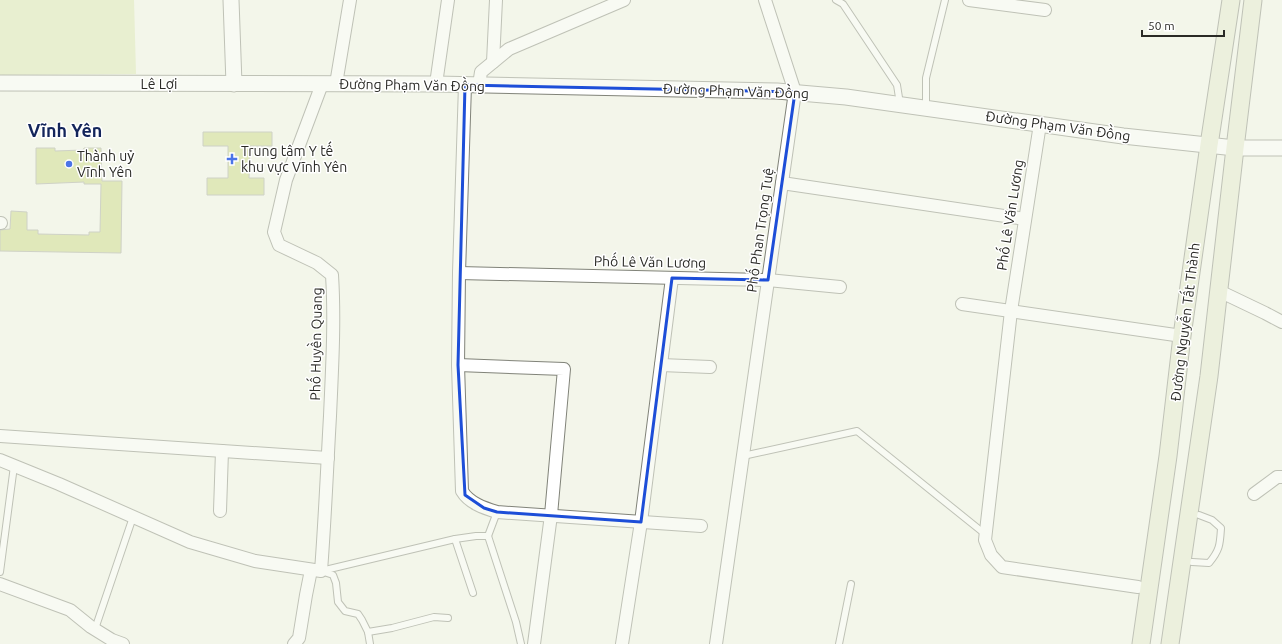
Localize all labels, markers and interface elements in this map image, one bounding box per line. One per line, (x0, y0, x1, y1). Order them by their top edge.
scale bar (1142, 12, 1224, 38)
text: 50 m (1148, 19, 1175, 32)
street label: Đường Phạm Văn Đồng (339, 73, 485, 94)
street label: Lê Lợi (141, 76, 177, 92)
street label: Đường Phạm Văn Đồng (663, 78, 809, 102)
street label: Đường Phạm Văn Đồng (985, 105, 1132, 144)
district label: Vĩnh Yên (28, 120, 102, 140)
place label: Trung tâm Y tế khu vực Vĩnh Yên (241, 141, 347, 175)
place label: Thành uỷ Vĩnh Yên (77, 148, 134, 180)
marker: Trung tâm Y tế khu vực Vĩnh Yên (226, 153, 238, 165)
street label: Phố Lê Văn Lương (991, 158, 1027, 272)
marker: Thành uỷ Vĩnh Yên (64, 159, 74, 169)
street label: Phố Phan Trọng Tuệ (741, 166, 777, 293)
street label: Đường Nguyễn Tất Thành (1165, 242, 1203, 402)
street label: Phố Lê Văn Lương (594, 251, 706, 271)
street label: Phố Huyền Quang (305, 287, 325, 401)

